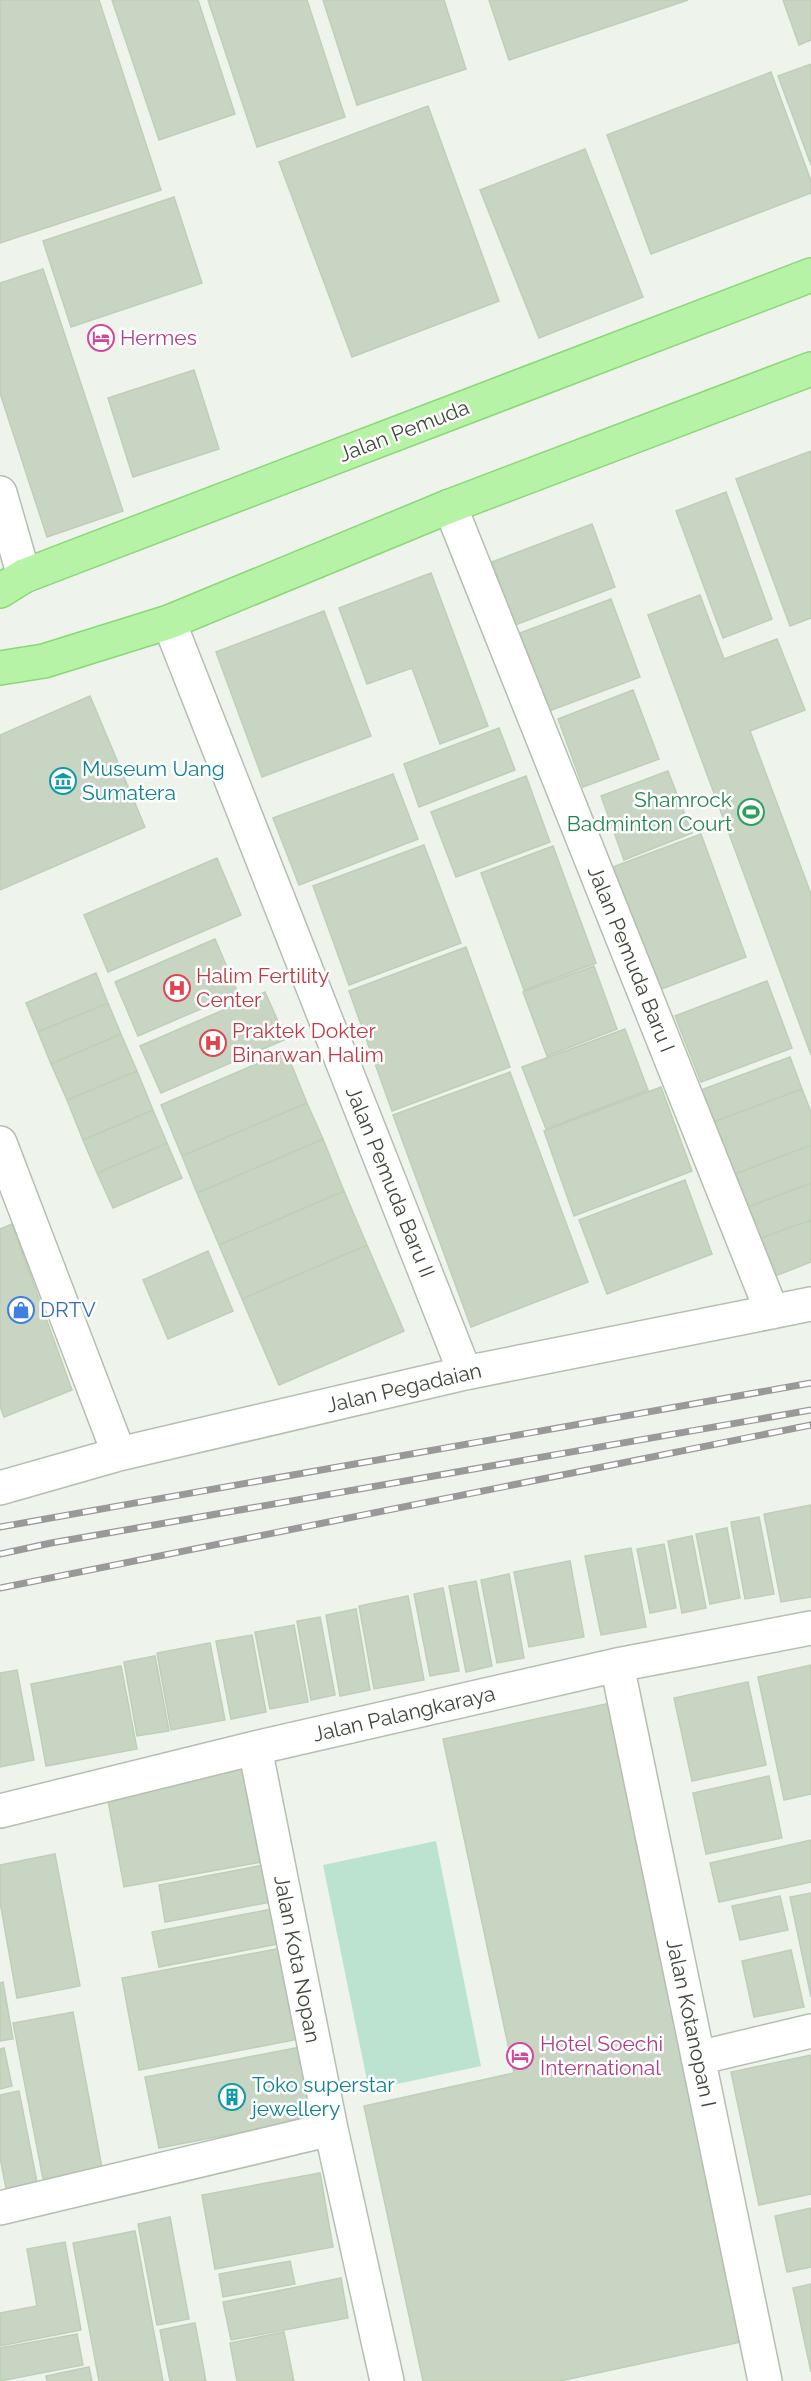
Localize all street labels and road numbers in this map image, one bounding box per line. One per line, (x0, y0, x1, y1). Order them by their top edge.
street label: Jalan Pemuda (335, 394, 473, 467)
street label: Jalan Pemuda Baru I (583, 862, 680, 1056)
street label: Jalan Pemuda Baru II (341, 1083, 440, 1281)
street label: Jalan Pegadaian (324, 1358, 484, 1418)
street label: Jalan Palangkaraya (310, 1680, 498, 1747)
street label: Jalan Kota Nopan (269, 1873, 326, 2045)
street label: Jalan Kotanopan I (661, 1936, 722, 2109)

